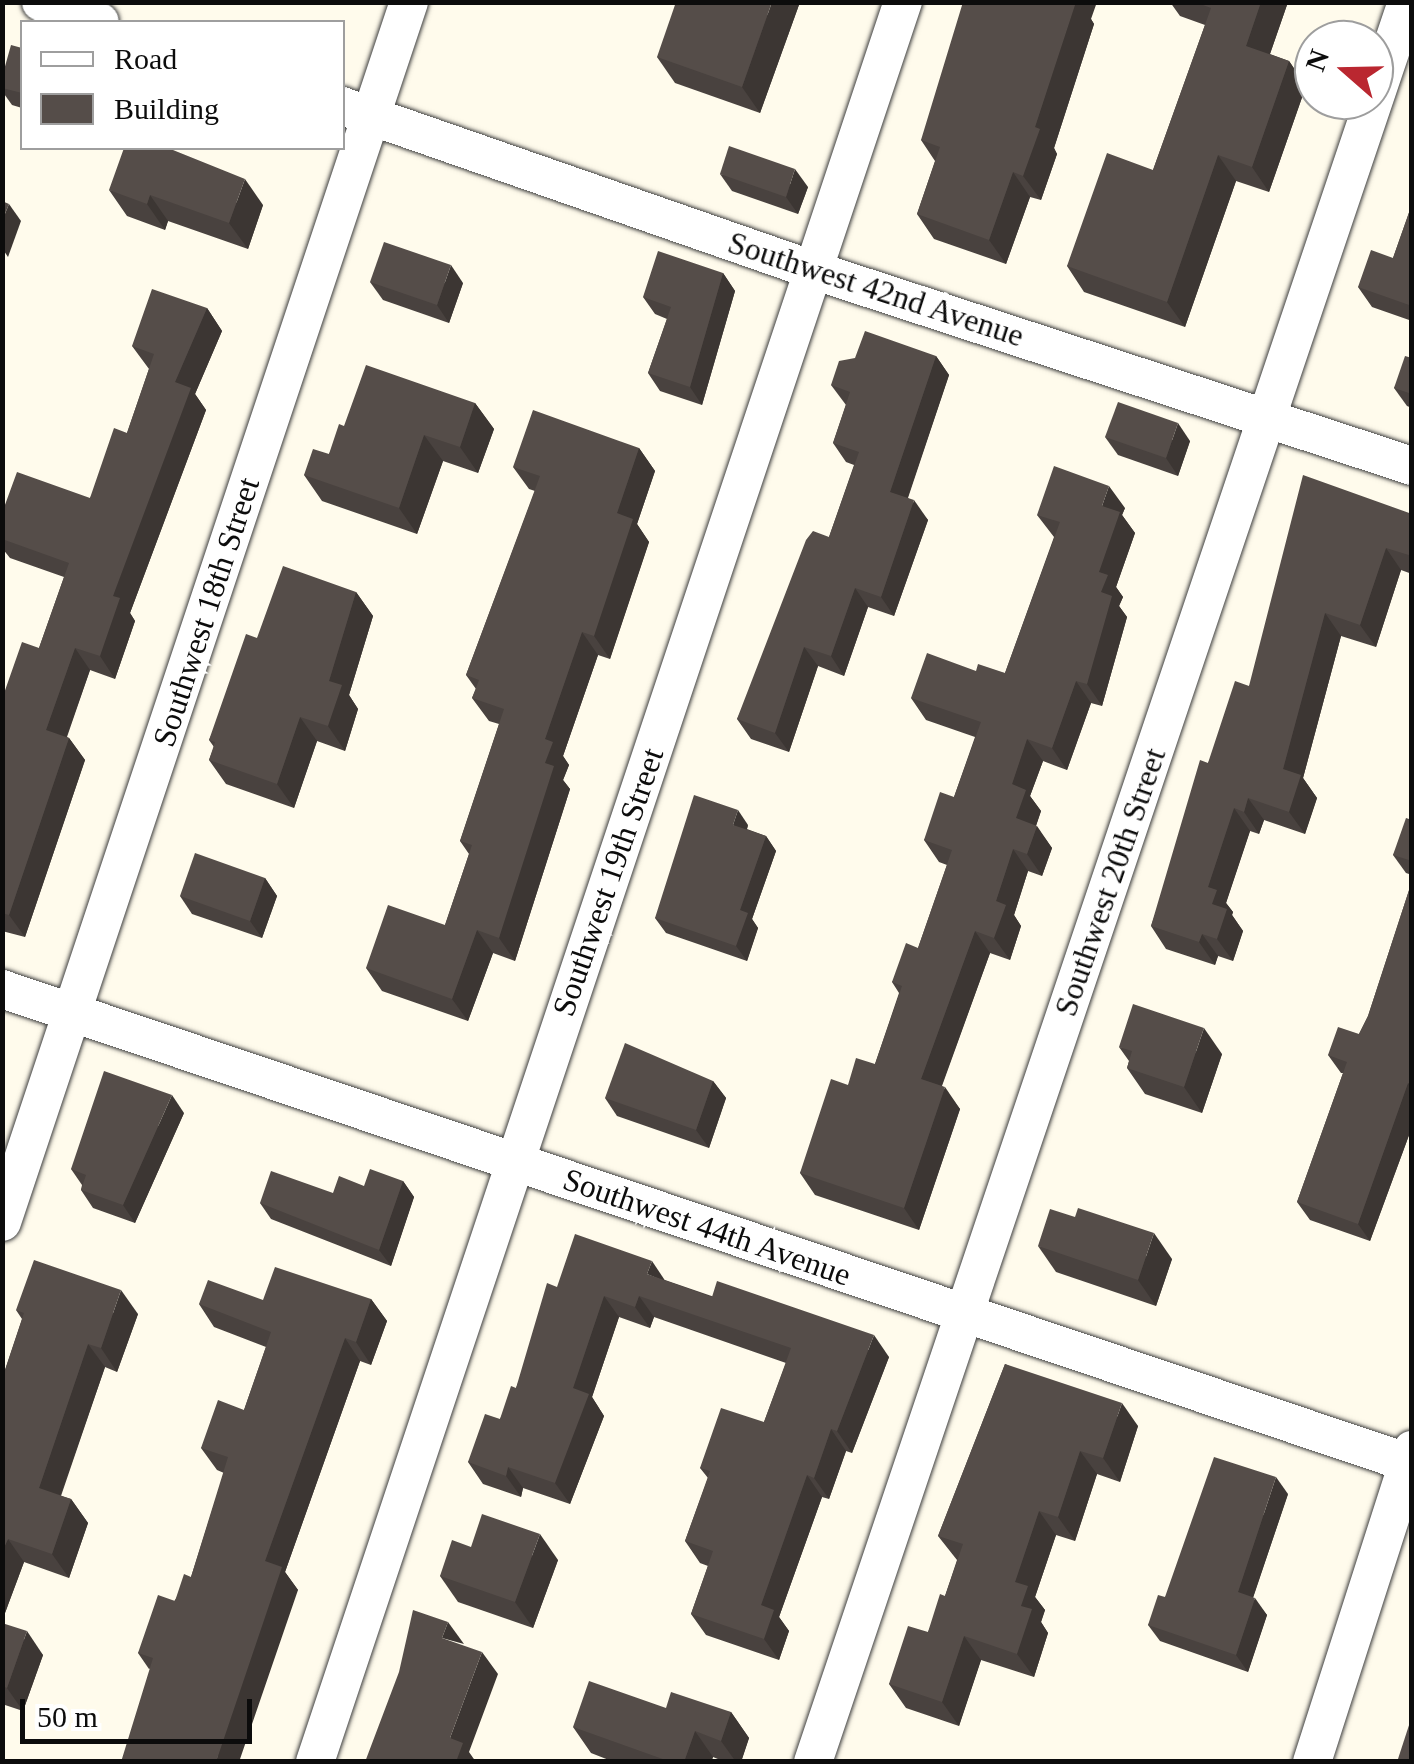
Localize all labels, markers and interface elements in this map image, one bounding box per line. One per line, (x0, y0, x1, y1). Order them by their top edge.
legend (20, 20, 345, 150)
north arrow (1294, 20, 1394, 120)
text: Road (114, 42, 177, 75)
text: N (1299, 45, 1335, 75)
text: Building (114, 92, 219, 125)
street label: Southwest 42nd Avenue (722, 223, 1030, 355)
street label: Southwest 18th Street (144, 473, 268, 751)
street label: Southwest 19th Street (544, 743, 672, 1021)
street label: Southwest 20th Street (1046, 743, 1174, 1021)
street label: Southwest 44th Avenue (557, 1159, 857, 1295)
scale bar (25, 1679, 258, 1741)
text: 50 m (37, 1700, 98, 1733)

